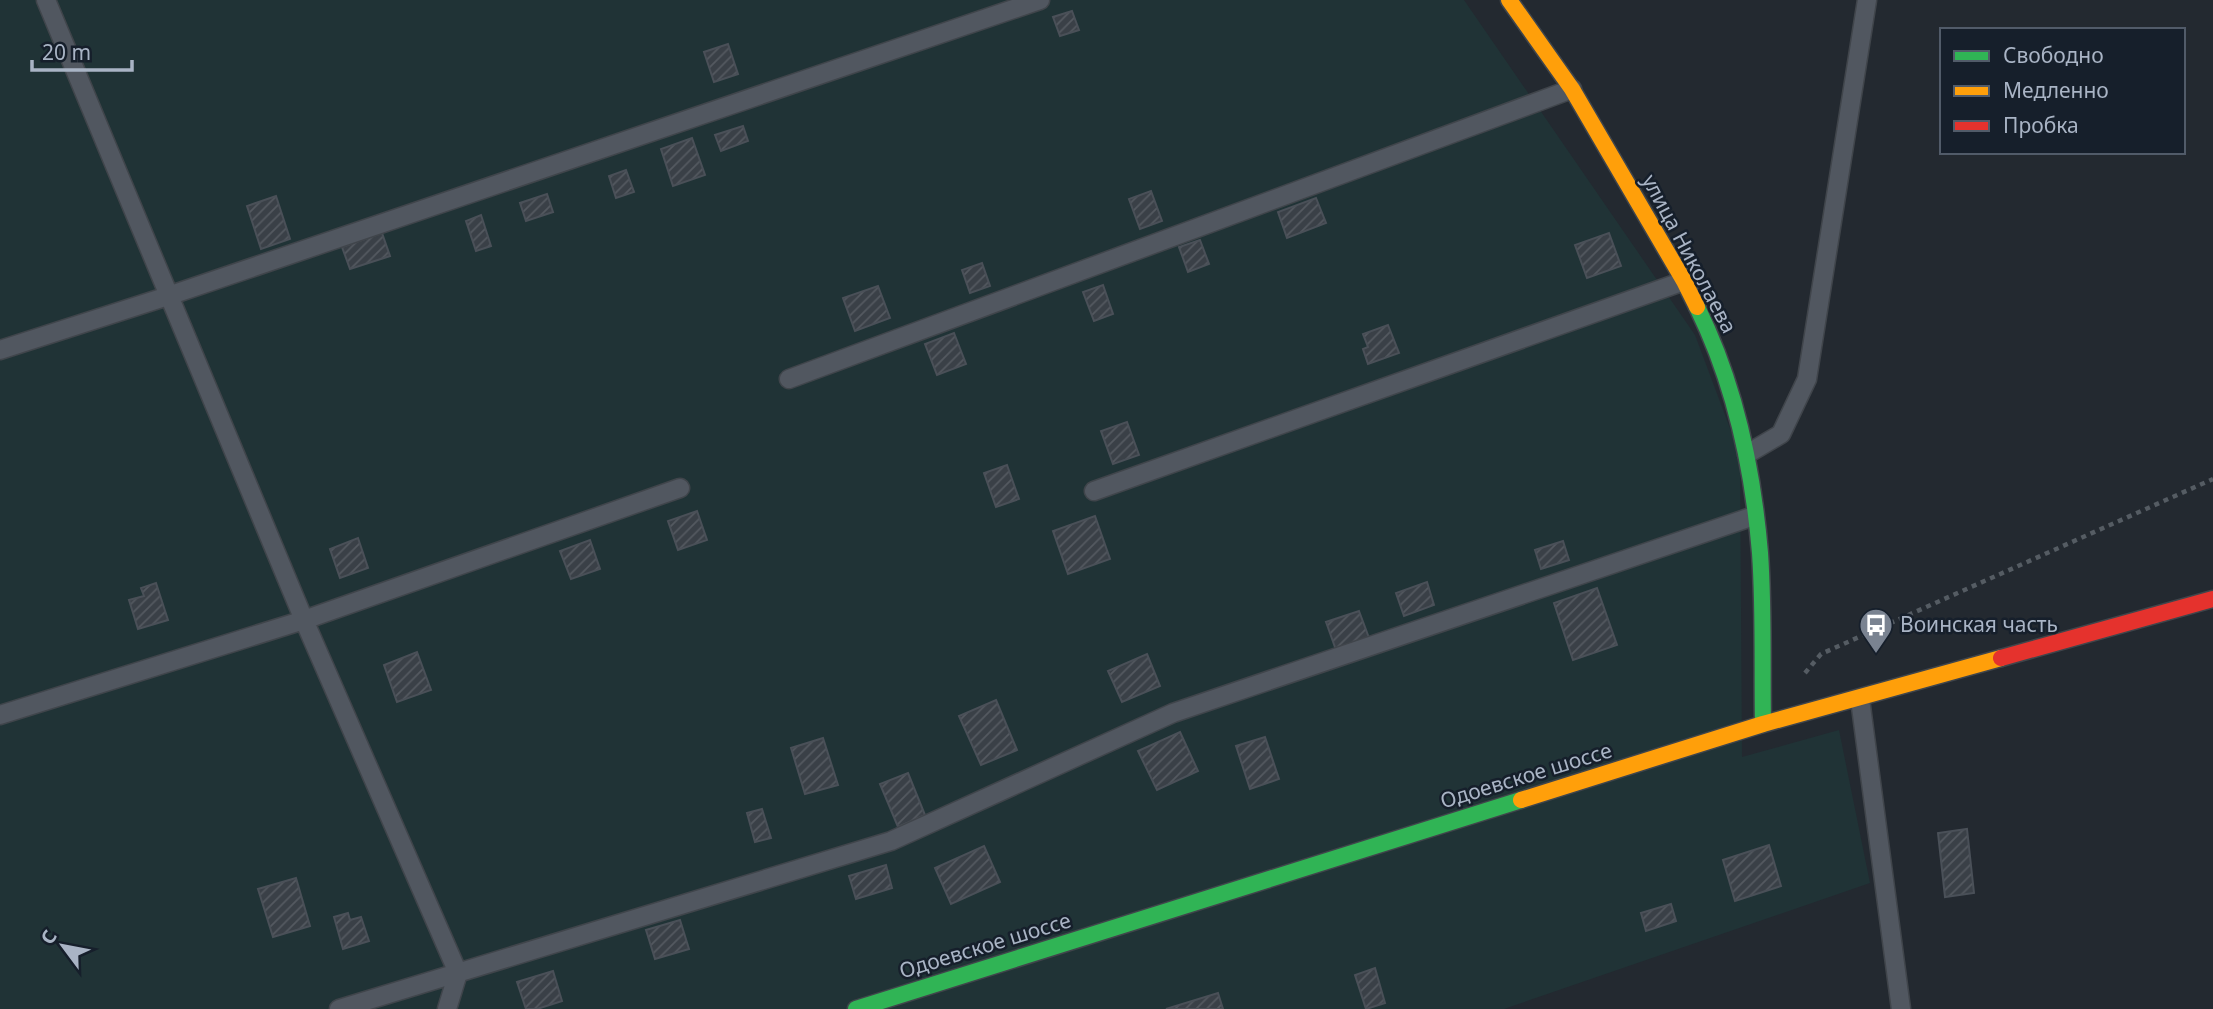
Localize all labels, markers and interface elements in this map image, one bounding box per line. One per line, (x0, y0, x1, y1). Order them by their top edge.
scale bar (32, 28, 131, 72)
legend (1940, 28, 2185, 154)
text: 20 m (42, 38, 91, 66)
text: Свободно (2003, 41, 2104, 69)
text: Медленно (2003, 76, 2109, 104)
text: Пробка (2003, 111, 2079, 139)
street label: улица Николаева (1636, 169, 1744, 338)
bus stop icon: Воинская часть (1857, 606, 1895, 655)
place label: Воинская часть (1900, 610, 2058, 638)
street label: Одоевское шоссе (1436, 736, 1615, 814)
street label: Одоевское шоссе (895, 906, 1074, 984)
north arrow (28, 911, 98, 981)
text: С (34, 925, 63, 949)

